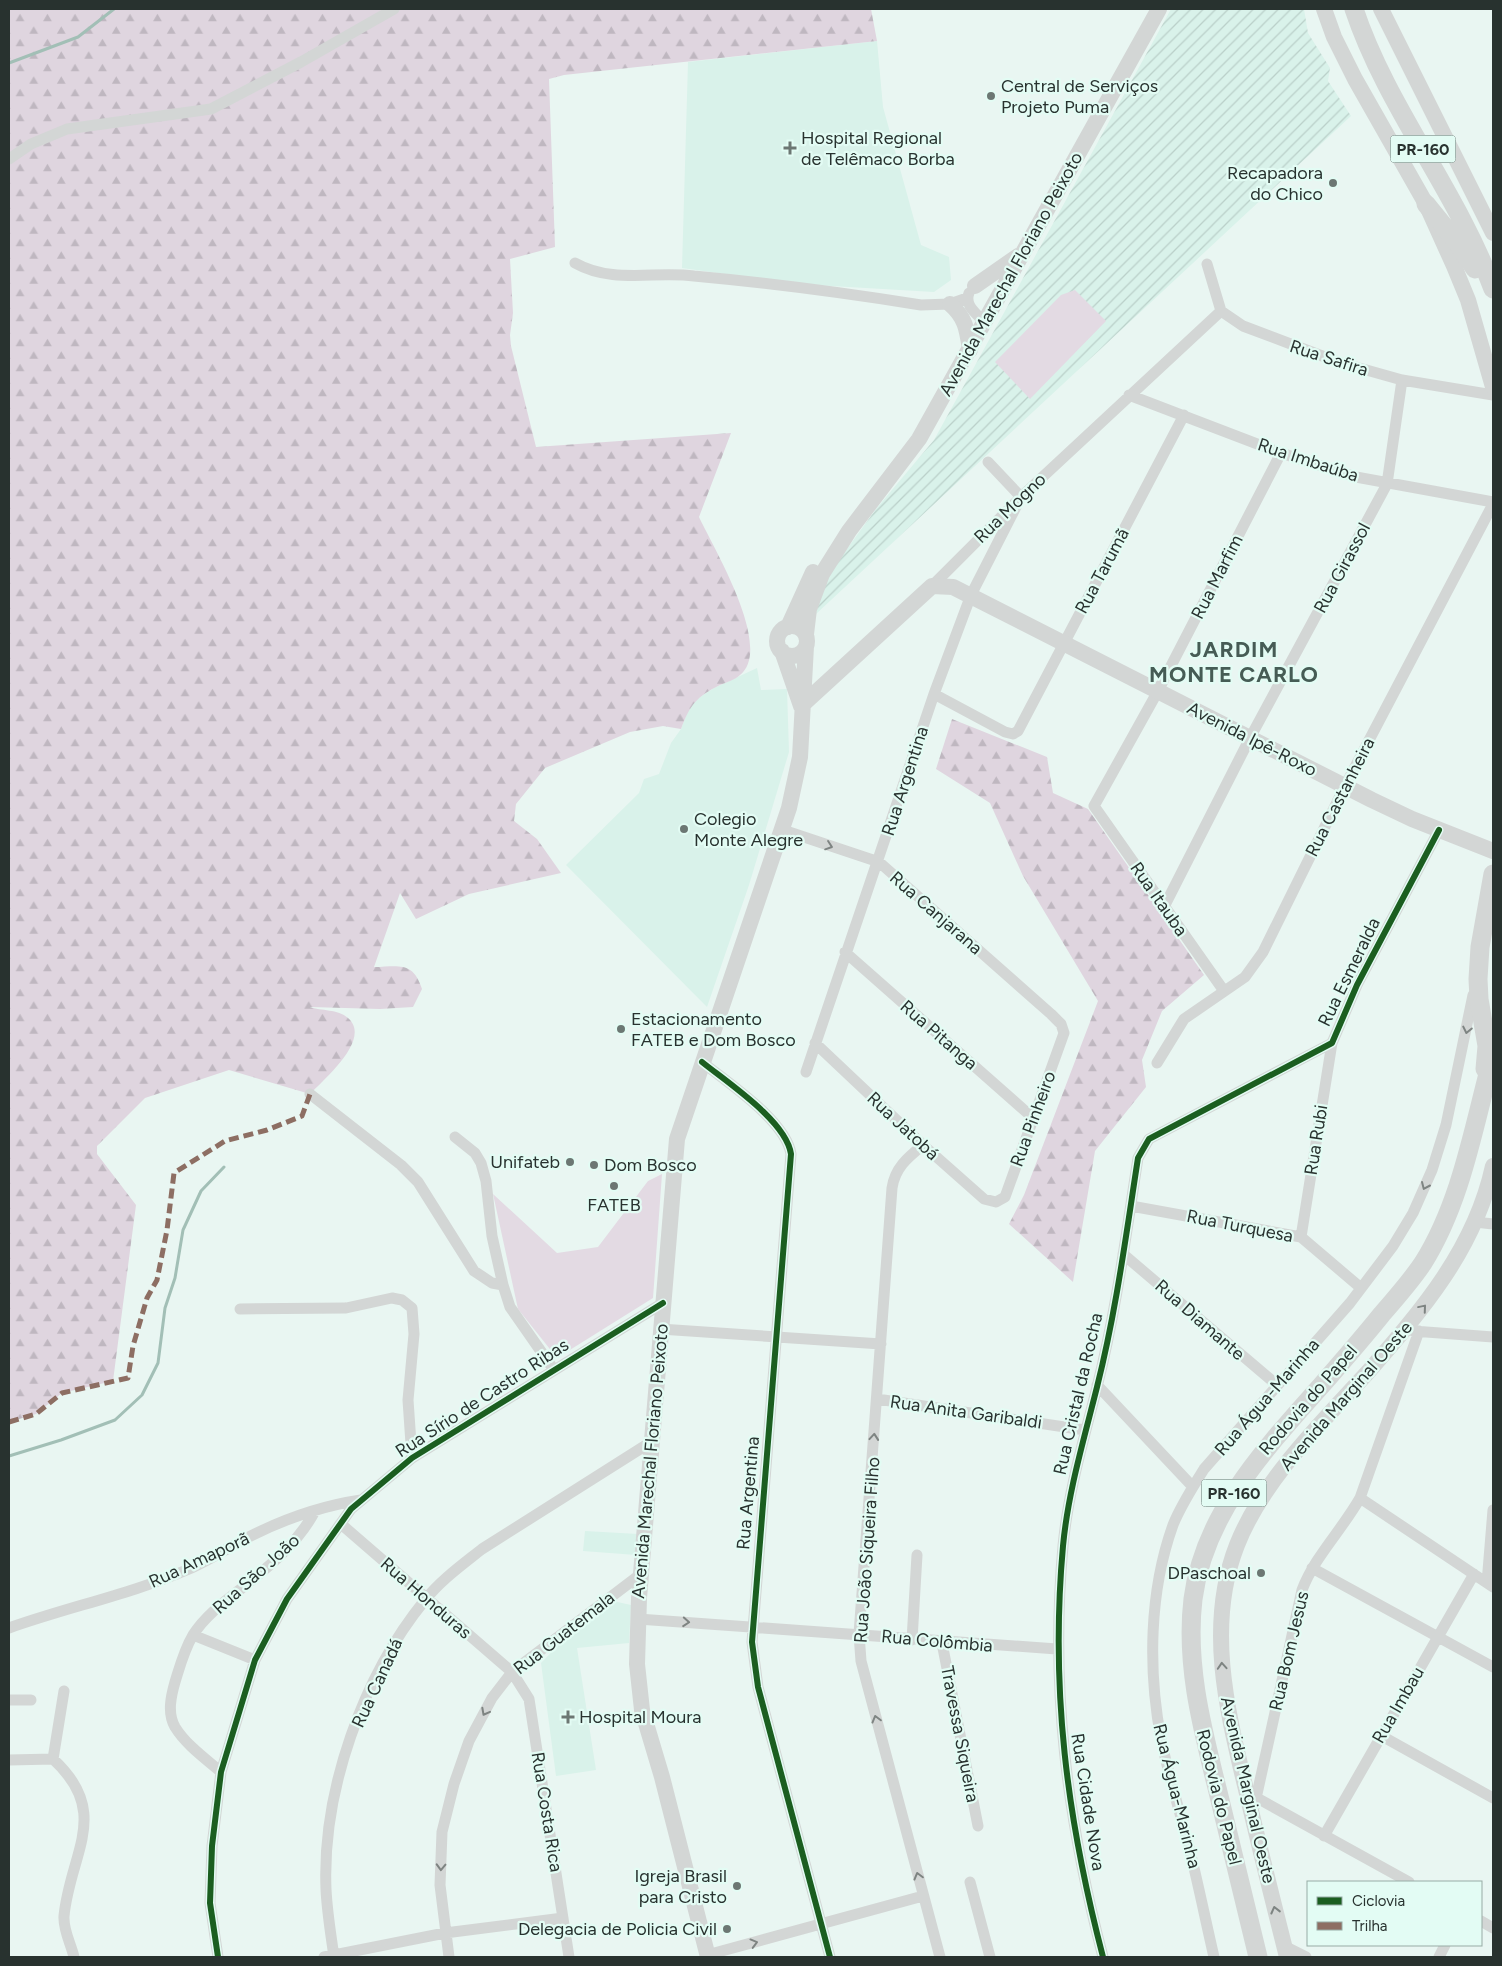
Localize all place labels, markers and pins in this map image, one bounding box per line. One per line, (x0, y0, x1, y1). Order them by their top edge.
place label: Central de Serviços Projeto Puma (1001, 75, 1158, 118)
marker: Central de Serviços Projeto Puma (985, 90, 997, 102)
place label: Hospital Regional de Telêmaco Borba (801, 127, 955, 170)
marker: Hospital Regional de Telêmaco Borba (783, 141, 797, 155)
place label: Recapadora do Chico (1227, 162, 1323, 205)
marker: Recapadora do Chico (1327, 177, 1339, 189)
place label: Colegio Monte Alegre (694, 808, 803, 851)
marker: Colegio Monte Alegre (678, 823, 690, 835)
place label: Estacionamento FATEB e Dom Bosco (631, 1008, 796, 1051)
marker: Estacionamento FATEB e Dom Bosco (615, 1023, 627, 1035)
place label: Unifateb (490, 1151, 560, 1173)
place label: Dom Bosco (604, 1154, 697, 1176)
marker: Unifateb (564, 1156, 576, 1168)
marker: Dom Bosco (588, 1159, 600, 1171)
marker: FATEB (608, 1180, 620, 1192)
place label: FATEB (587, 1194, 641, 1216)
place label: DPaschoal (1167, 1562, 1251, 1584)
marker: DPaschoal (1255, 1567, 1267, 1579)
place label: Hospital Moura (579, 1706, 701, 1728)
marker: Hospital Moura (561, 1710, 575, 1724)
place label: Igreja Brasil para Cristo (634, 1865, 727, 1908)
marker: Igreja Brasil para Cristo (731, 1880, 743, 1892)
place label: Delegacia de Policia Civil (518, 1918, 717, 1940)
marker: Delegacia de Policia Civil (721, 1923, 733, 1935)

